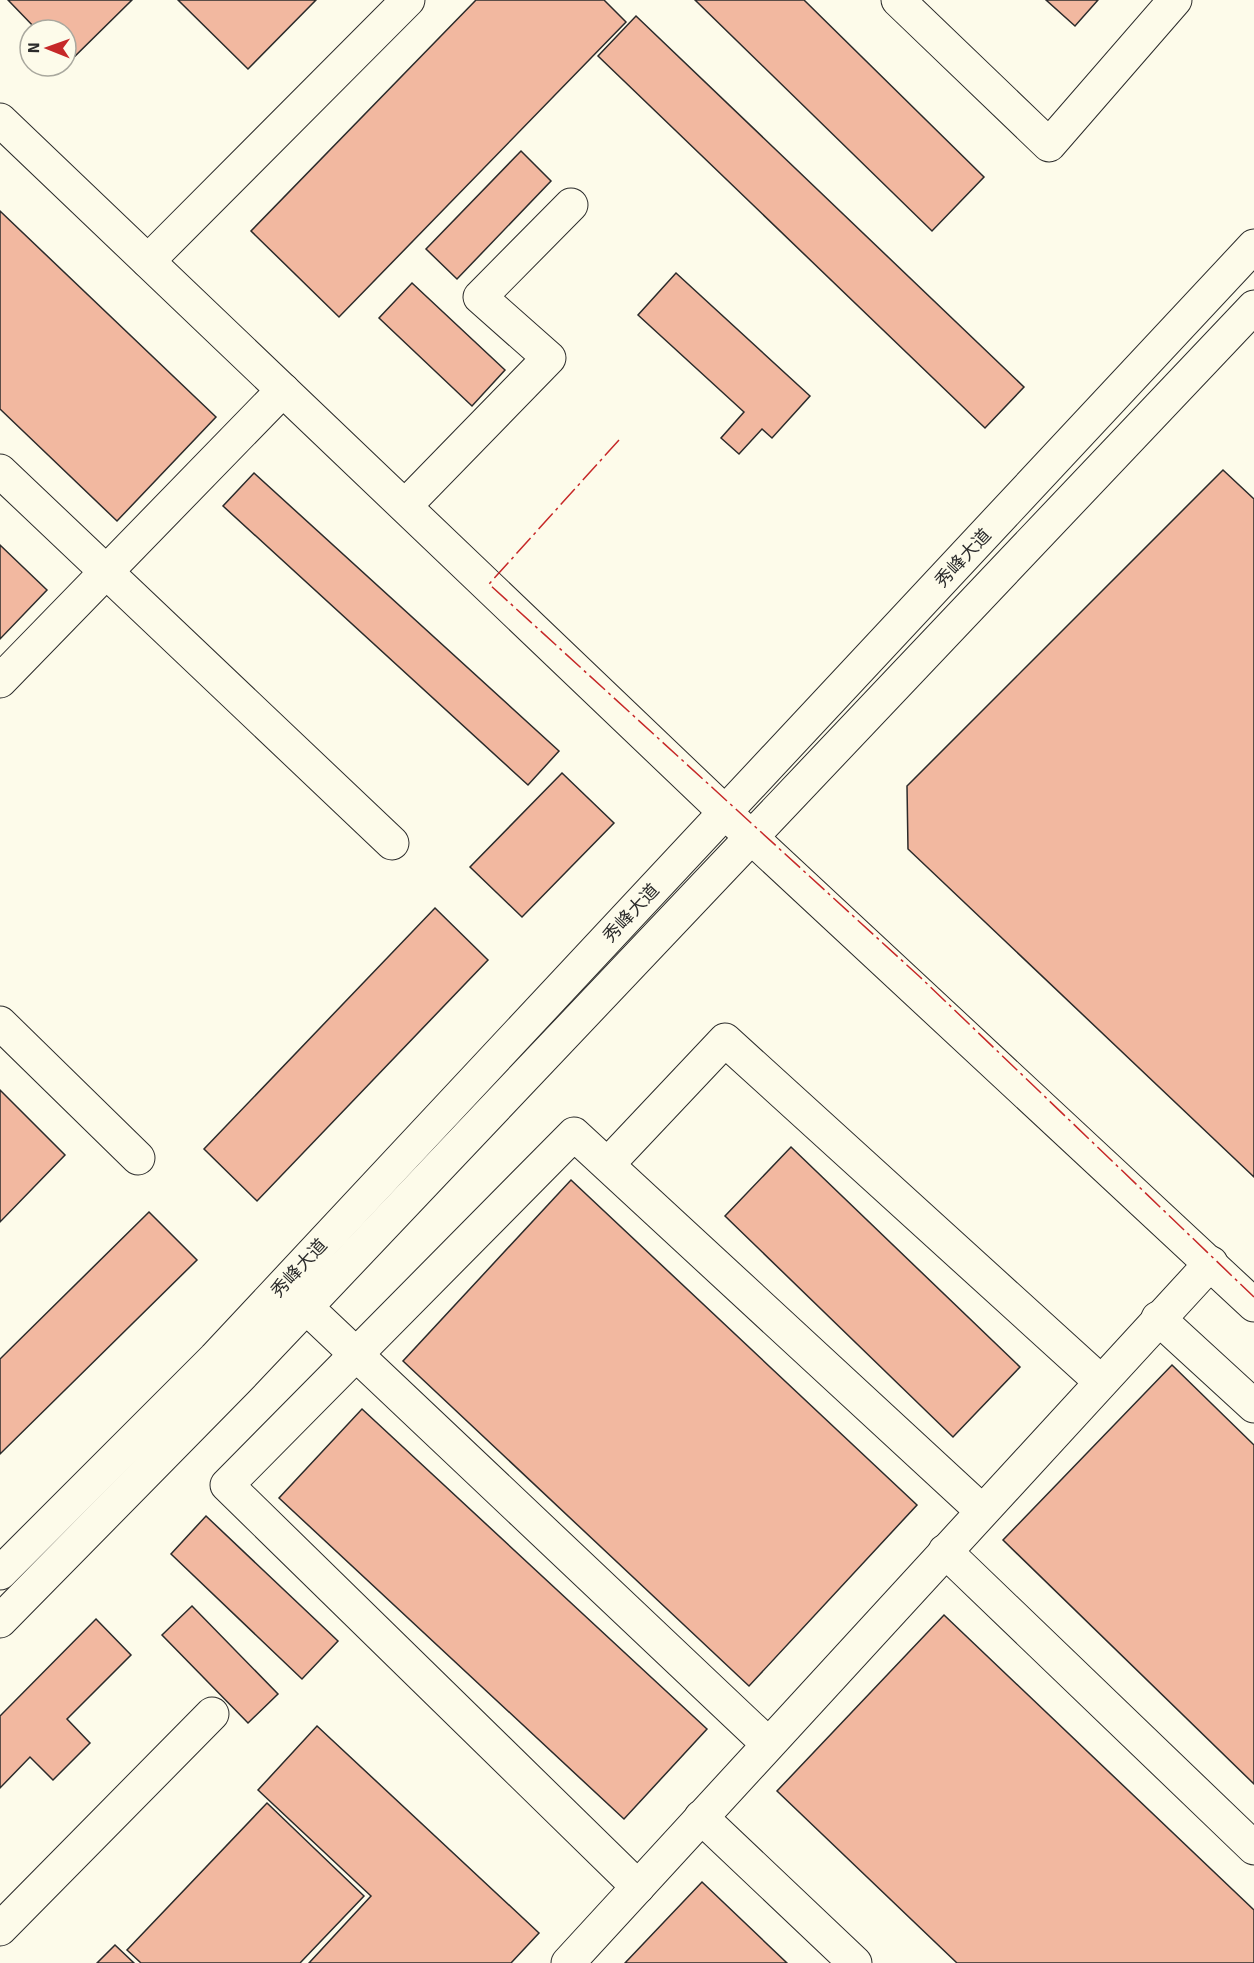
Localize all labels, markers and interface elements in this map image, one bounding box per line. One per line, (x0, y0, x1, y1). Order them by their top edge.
north arrow (18, 18, 78, 78)
text: N (24, 42, 44, 53)
street label: 秀峰大道 (930, 524, 996, 592)
street label: 秀峰大道 (598, 879, 664, 947)
street label: 秀峰大道 (266, 1234, 332, 1302)

